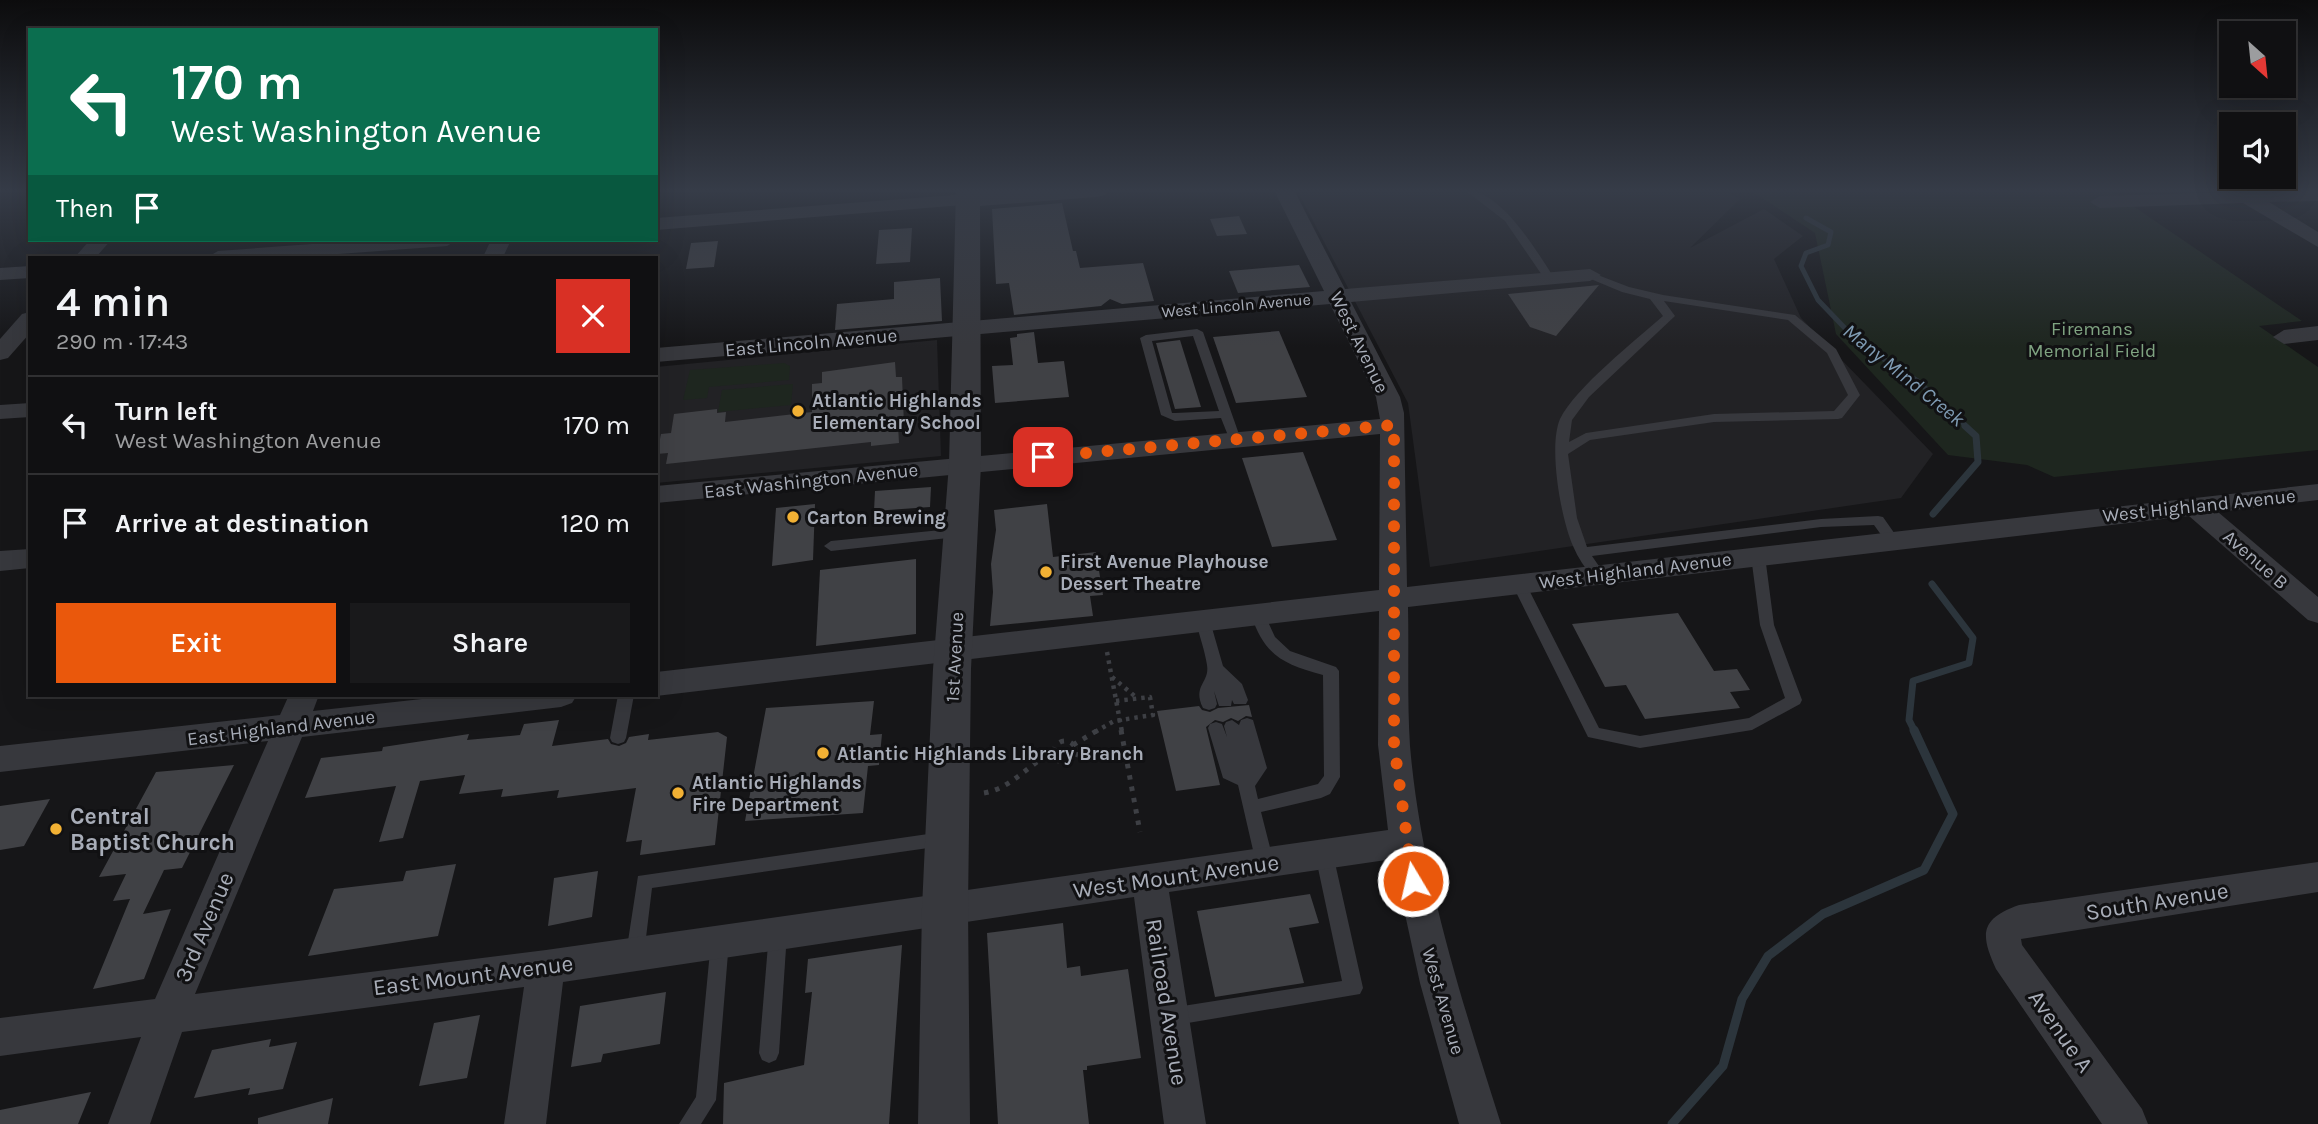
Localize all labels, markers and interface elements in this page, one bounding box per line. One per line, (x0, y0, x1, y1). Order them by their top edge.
north arrow (2219, 21, 2296, 98)
map controls (2219, 21, 2296, 189)
text: 170 m (171, 54, 303, 111)
icon: left (56, 56, 147, 147)
button: sound (2219, 112, 2296, 189)
text: West Washington Avenue (171, 113, 541, 150)
icon: arrive (128, 189, 166, 227)
text: Then (56, 193, 114, 224)
text: 4 min (56, 277, 170, 327)
button: close (556, 279, 630, 353)
street label: West Avenue (1325, 288, 1393, 397)
street label: West Lincoln Avenue (1161, 290, 1311, 321)
park label: Firemans Memorial Field (2028, 318, 2156, 362)
water label: Many Mind Creek (1838, 319, 1970, 432)
street label: East Lincoln Avenue (724, 325, 898, 361)
text: 290 m · 17:43 (56, 328, 188, 355)
place label: Atlantic Highlands Elementary School (812, 390, 982, 434)
text: Turn left (115, 396, 217, 427)
marker: Atlantic Highlands Elementary School (790, 403, 806, 419)
icon: left (56, 406, 94, 444)
text: 170 m (563, 410, 630, 441)
text: West Washington Avenue (115, 427, 381, 454)
pin (1013, 427, 1073, 487)
icon: arrive (1024, 438, 1062, 476)
street label: East Washington Avenue (703, 459, 919, 503)
street label: West Highland Avenue (2102, 485, 2297, 527)
icon: arrive (56, 504, 94, 542)
place label: Carton Brewing (807, 507, 946, 529)
text: Arrive at destination (115, 508, 369, 539)
text: 120 m (560, 508, 630, 539)
marker: Carton Brewing (785, 509, 801, 525)
street label: Avenue B (2218, 526, 2292, 594)
street label: West Highland Avenue (1538, 548, 1733, 594)
place label: First Avenue Playhouse Dessert Theatre (1060, 551, 1269, 595)
marker: First Avenue Playhouse Dessert Theatre (1038, 564, 1054, 580)
button: Exit (56, 603, 336, 683)
button: Share (350, 603, 630, 683)
street label: 1st Avenue (942, 611, 968, 703)
street label: East Highland Avenue (186, 706, 376, 750)
place label: Atlantic Highlands Library Branch (837, 743, 1144, 765)
marker: Atlantic Highlands Library Branch (815, 745, 831, 761)
place label: Atlantic Highlands Fire Department (692, 772, 862, 816)
marker: Atlantic Highlands Fire Department (670, 785, 686, 801)
place label: Central Baptist Church (70, 803, 235, 856)
marker: Central Baptist Church (48, 821, 64, 837)
position arrow (1376, 844, 1450, 918)
street label: West Mount Avenue (1071, 849, 1281, 904)
street label: 3rd Avenue (169, 868, 240, 986)
street label: South Avenue (2084, 877, 2230, 926)
street label: Railroad Avenue (1140, 917, 1193, 1087)
street label: West Avenue (1417, 945, 1469, 1057)
street label: East Mount Avenue (371, 950, 575, 1001)
street label: Avenue A (2022, 985, 2099, 1078)

